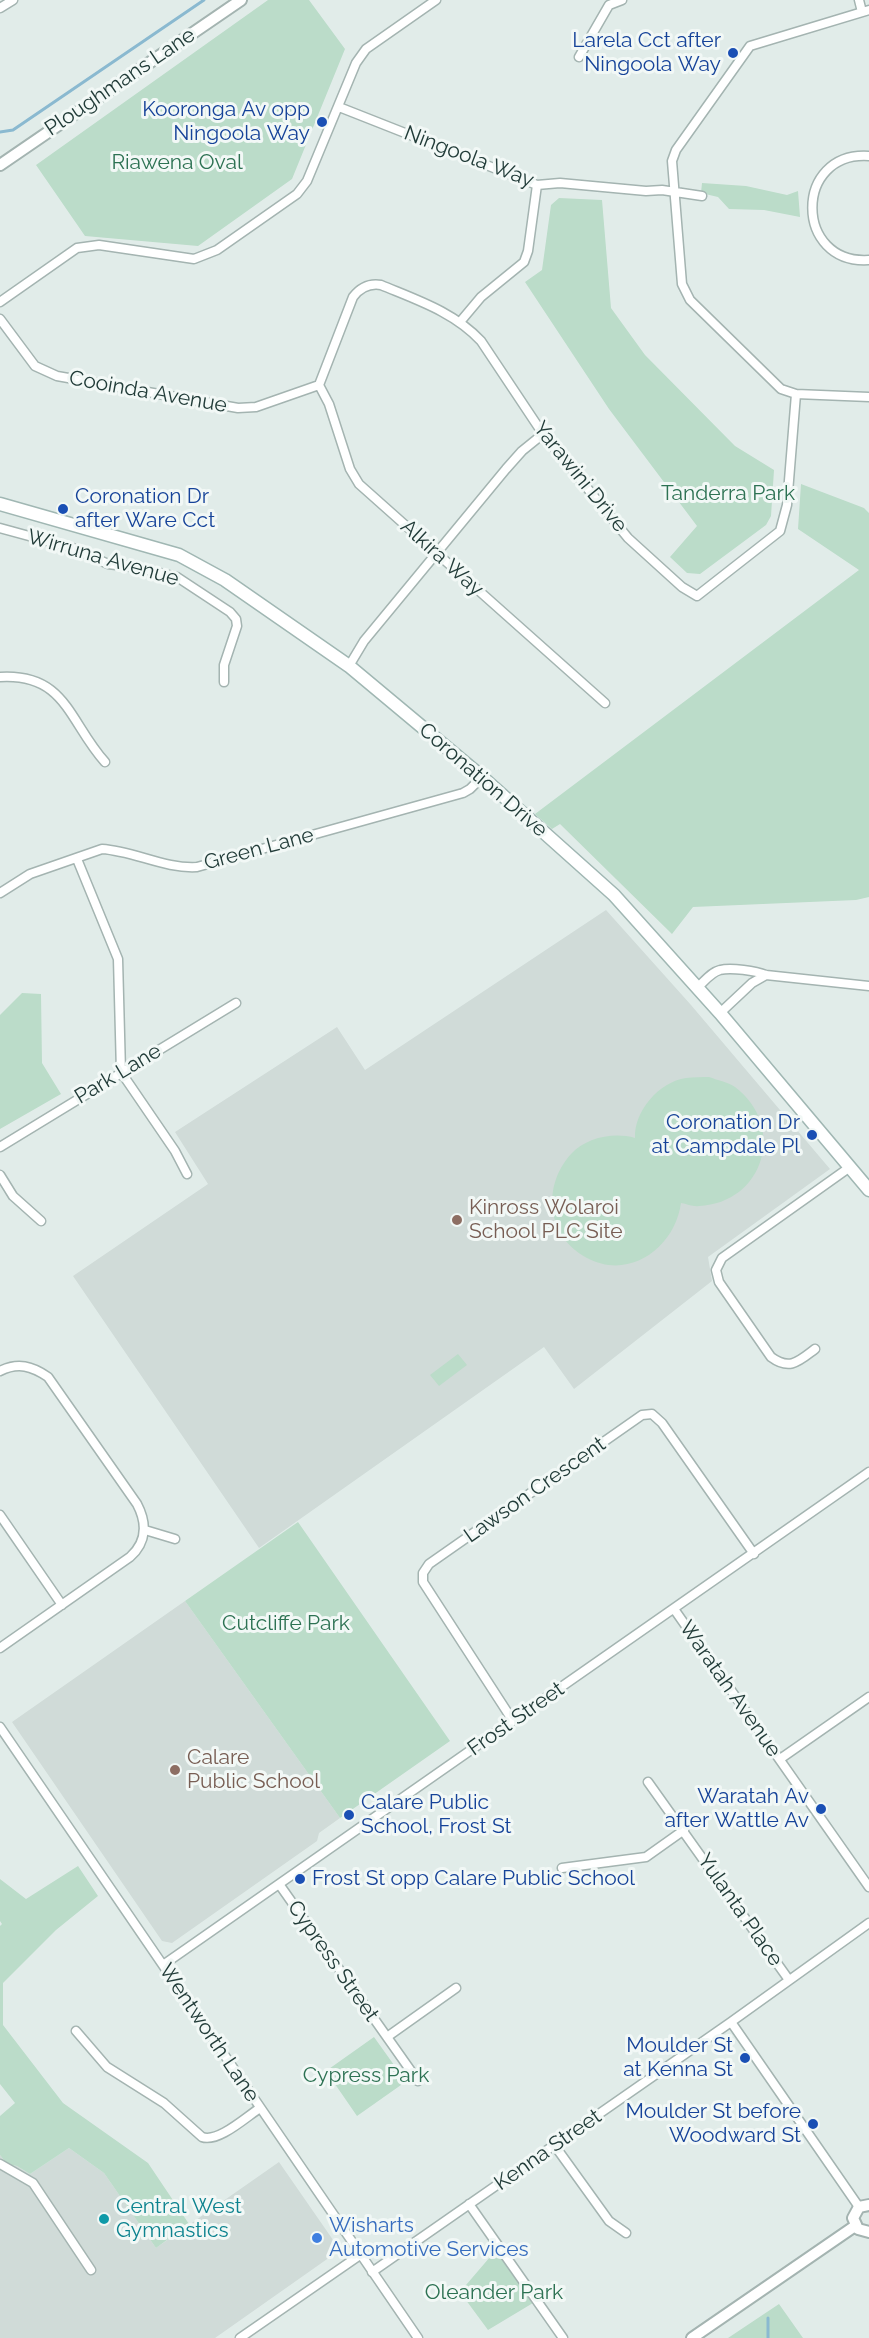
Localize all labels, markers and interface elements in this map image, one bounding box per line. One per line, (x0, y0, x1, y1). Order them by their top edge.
street label: Ploughmans Lane (40, 22, 200, 142)
place label: Larela Cct after Ningoola Way (572, 28, 721, 78)
marker: Larela Cct after Ningoola Way (726, 46, 740, 60)
place label: Kooronga Av opp Ningoola Way (142, 97, 310, 147)
marker: Kooronga Av opp Ningoola Way (315, 115, 329, 129)
street label: Ningoola Way (401, 121, 537, 193)
park label: Riawena Oval (111, 150, 243, 176)
street label: Cooinda Avenue (67, 366, 229, 418)
street label: Yarawini Drive (528, 416, 632, 538)
park label: Tanderra Park (661, 481, 795, 507)
place label: Coronation Dr after Ware Cct (75, 484, 215, 534)
marker: Coronation Dr after Ware Cct (56, 502, 70, 516)
street label: Alkira Way (395, 514, 489, 602)
street label: Wirruna Avenue (24, 524, 182, 592)
street label: Coronation Drive (414, 717, 552, 843)
street label: Green Lane (201, 822, 317, 876)
street label: Park Lane (70, 1038, 166, 1110)
place label: Coronation Dr at Campdale Pl (651, 1110, 800, 1160)
marker: Coronation Dr at Campdale Pl (805, 1128, 819, 1142)
place label: Kinross Wolaroi School PLC Site (469, 1195, 623, 1245)
marker: Kinross Wolaroi School PLC Site (450, 1213, 464, 1227)
street label: Lawson Crescent (459, 1432, 611, 1548)
park label: Cutcliffe Park (222, 1611, 350, 1637)
street label: Waratah Avenue (674, 1616, 786, 1762)
street label: Frost Street (463, 1677, 569, 1761)
place label: Calare Public School (187, 1745, 320, 1795)
marker: Calare Public School (168, 1763, 182, 1777)
place label: Waratah Av after Wattle Av (664, 1784, 809, 1834)
place label: Calare Public School, Frost St (361, 1790, 512, 1840)
marker: Waratah Av after Wattle Av (814, 1802, 828, 1816)
marker: Calare Public School, Frost St (342, 1808, 356, 1822)
street label: Yulanta Place (692, 1849, 788, 1971)
place label: Frost St opp Calare Public School (312, 1866, 635, 1892)
marker: Frost St opp Calare Public School (293, 1872, 307, 1886)
street label: Cypress Street (282, 1896, 384, 2026)
street label: Wentworth Lane (153, 1959, 265, 2107)
place label: Moulder St at Kenna St (623, 2033, 733, 2083)
marker: Moulder St at Kenna St (738, 2051, 752, 2065)
park label: Cypress Park (303, 2063, 429, 2089)
place label: Moulder St before Woodward St (625, 2099, 801, 2149)
street label: Kenna Street (490, 2104, 606, 2196)
marker: Moulder St before Woodward St (806, 2117, 820, 2131)
place label: Central West Gymnastics (116, 2194, 242, 2244)
marker: Central West Gymnastics (97, 2212, 111, 2226)
place label: Wisharts Automotive Services (329, 2213, 529, 2263)
marker: Wisharts Automotive Services (310, 2231, 324, 2245)
park label: Oleander Park (425, 2280, 563, 2306)

